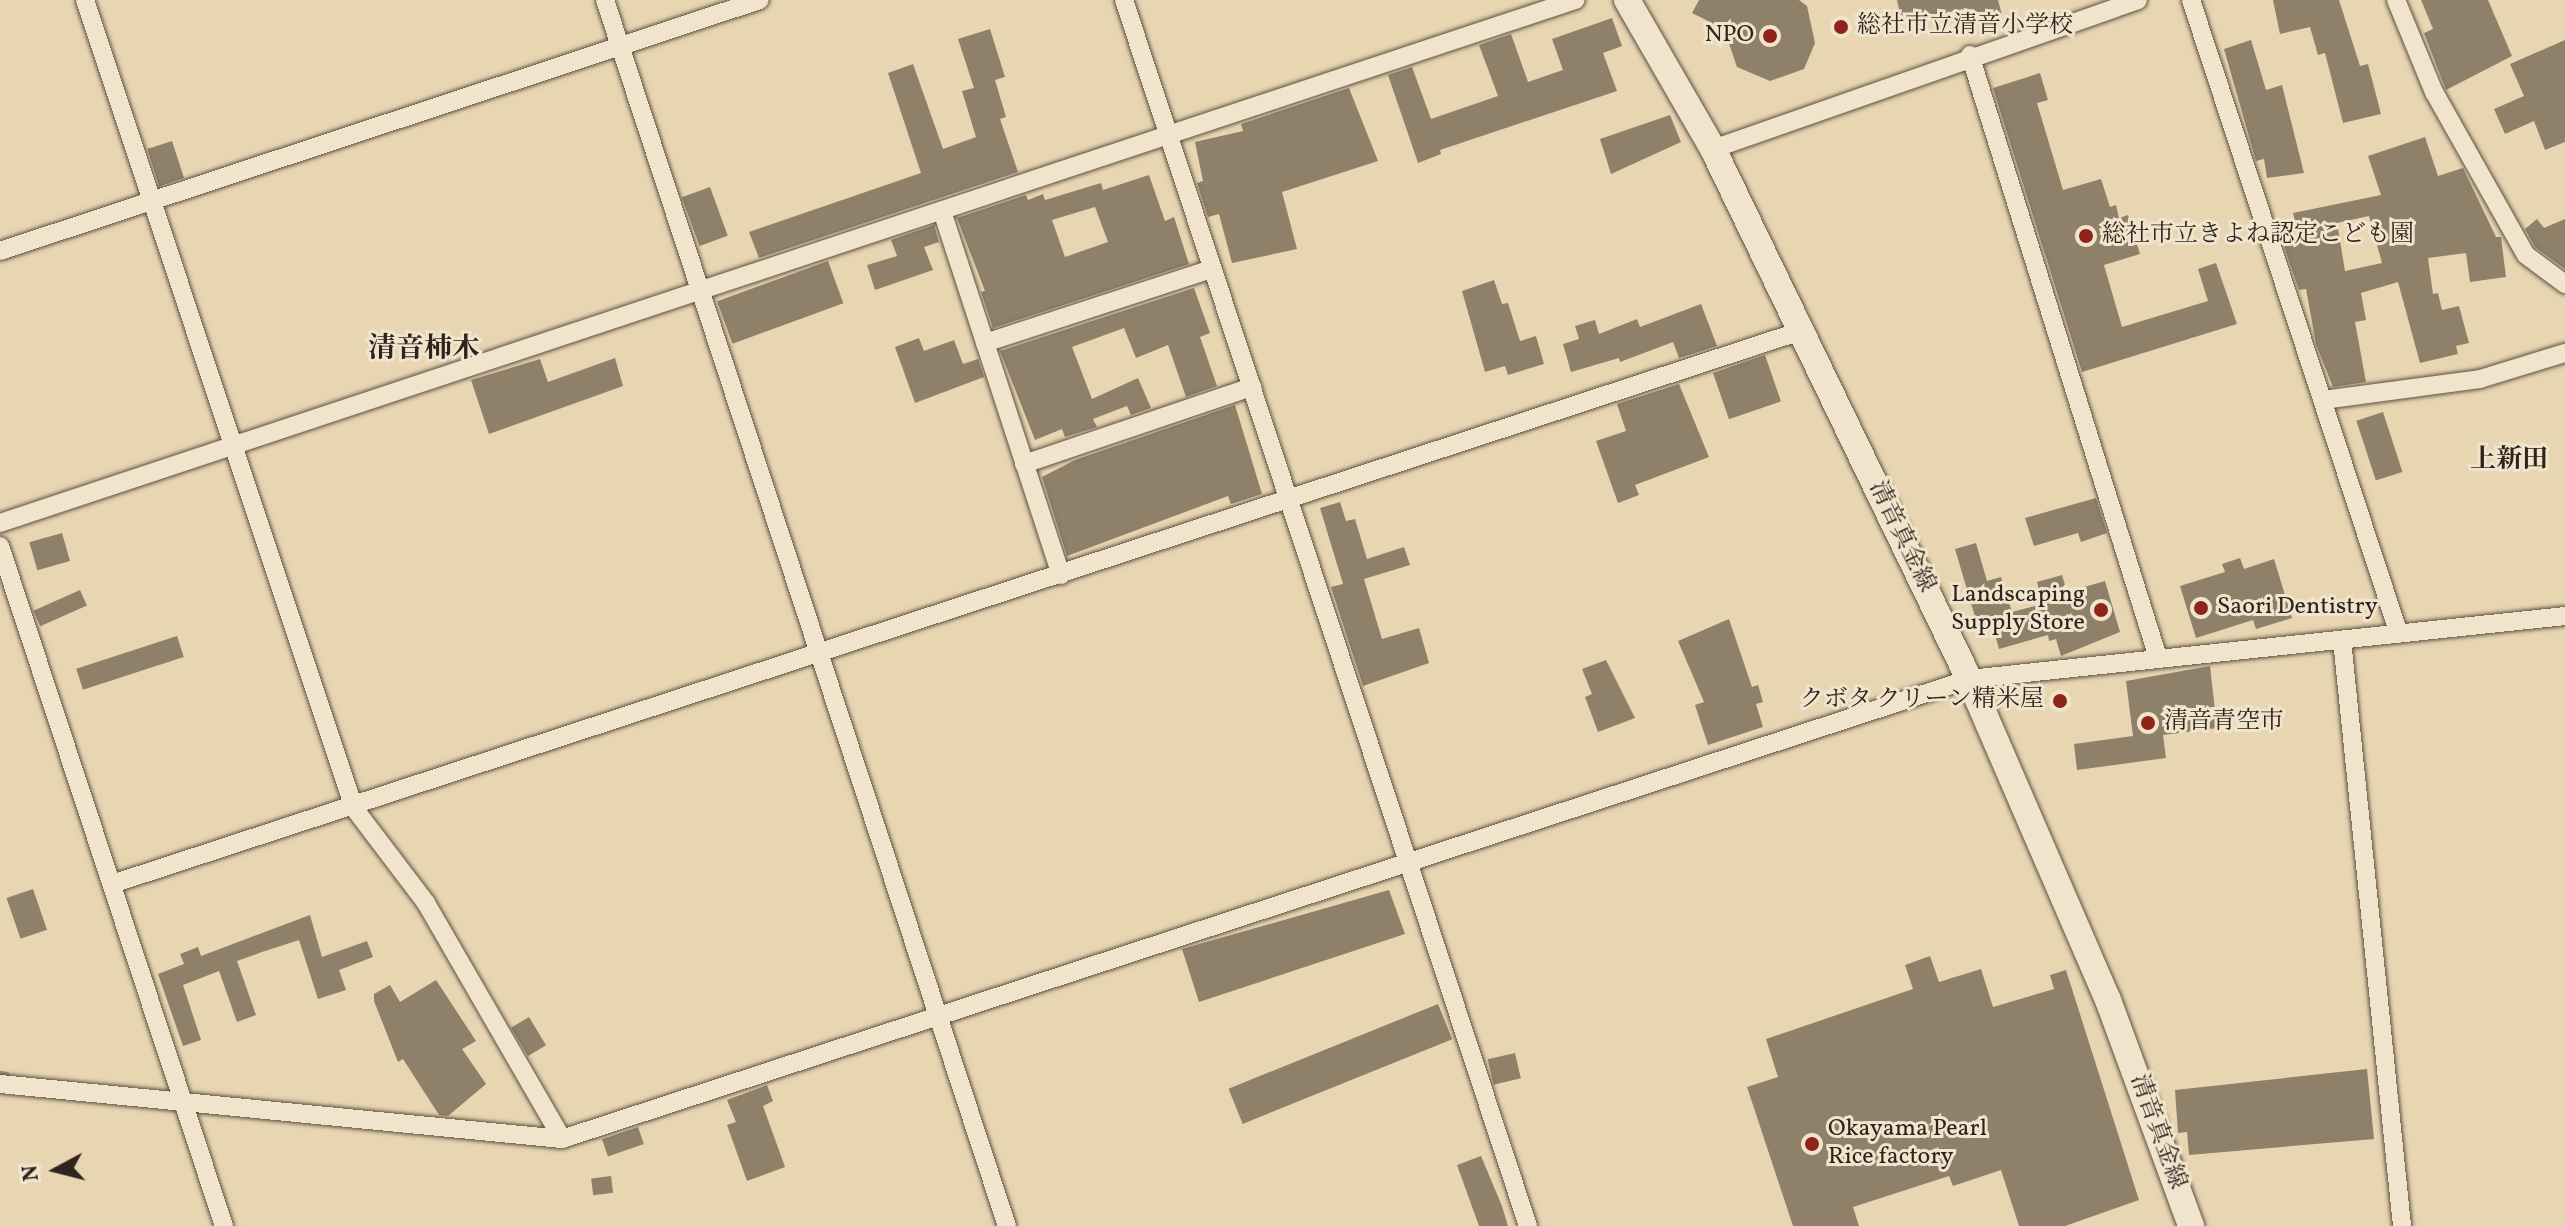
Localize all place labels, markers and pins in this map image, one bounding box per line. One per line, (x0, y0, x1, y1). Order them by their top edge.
place label: 総社市立清音小学校 (1857, 13, 2073, 41)
marker: 総社市立清音小学校 (1832, 18, 1850, 36)
place label: NPO (1705, 22, 1754, 50)
marker: NPO (1761, 27, 1779, 45)
place label: 総社市立きよね認定こども園 (2102, 222, 2414, 250)
marker: 総社市立きよね認定こども園 (2077, 227, 2095, 245)
place label: Landscaping Supply Store (1950, 582, 2085, 638)
place label: Saori Dentistry (2217, 594, 2378, 622)
marker: Saori Dentistry (2192, 599, 2210, 617)
marker: Landscaping Supply Store (2092, 601, 2110, 619)
place label: クボタ クリーン精米屋 (1799, 687, 2044, 715)
marker: クボタ クリーン精米屋 (2051, 692, 2069, 710)
place label: 清音青空市 (2164, 709, 2284, 737)
marker: 清音青空市 (2139, 714, 2157, 732)
place label: Okayama Pearl Rice factory (1828, 1116, 1987, 1172)
marker: Okayama Pearl Rice factory (1803, 1135, 1821, 1153)

